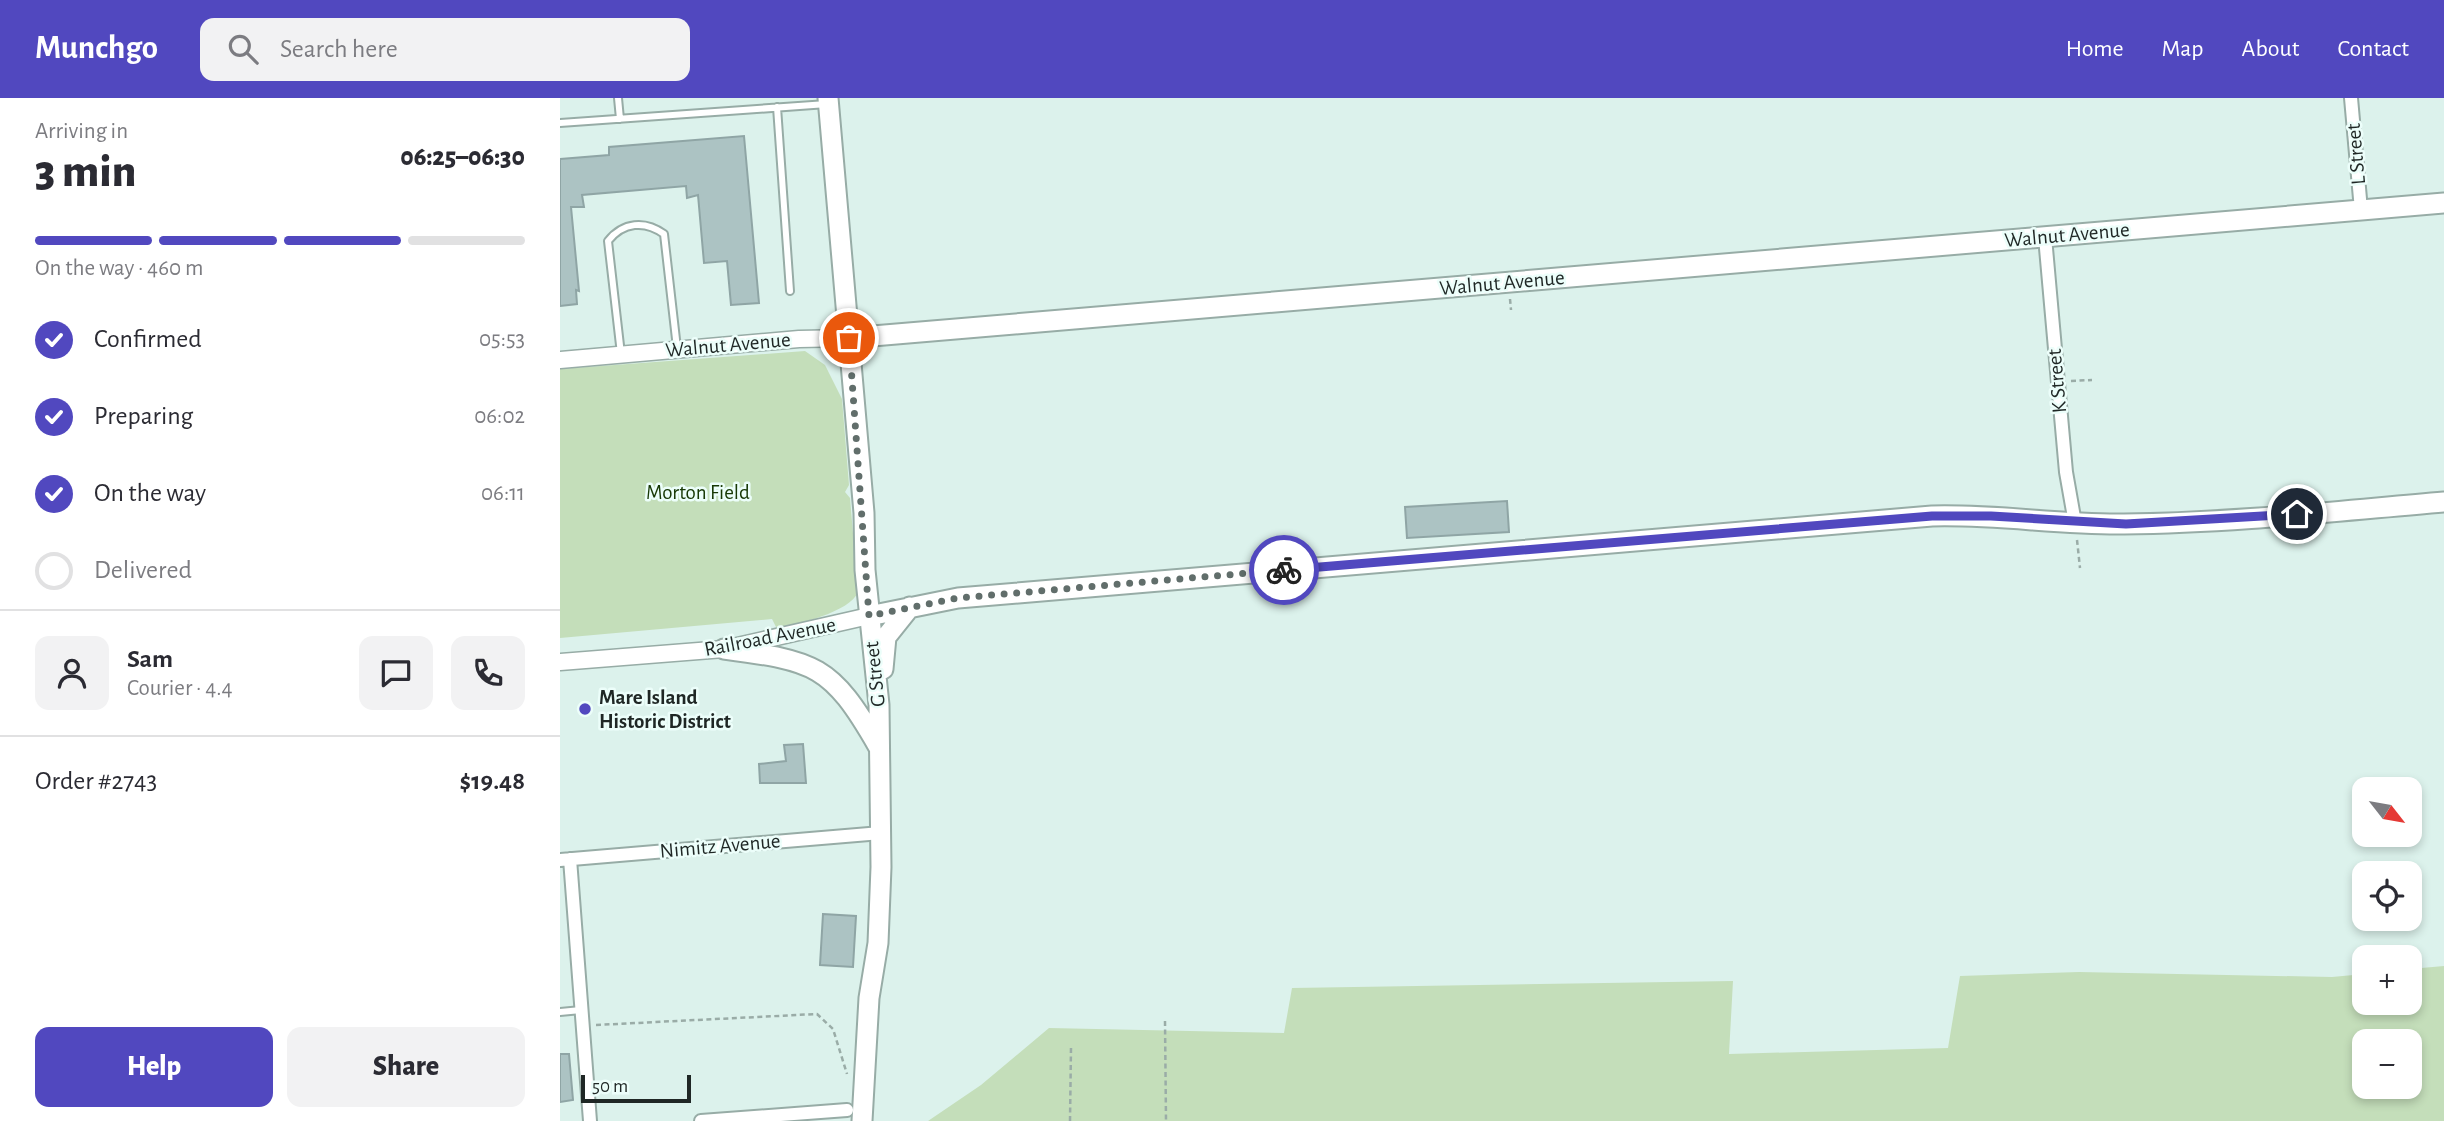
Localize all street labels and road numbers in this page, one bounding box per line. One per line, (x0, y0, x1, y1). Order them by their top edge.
street label: L Street (2343, 122, 2369, 186)
street label: Walnut Avenue (2004, 219, 2130, 251)
street label: Walnut Avenue (1439, 267, 1565, 299)
street label: Walnut Avenue (665, 329, 791, 361)
street label: K Street (2044, 348, 2070, 414)
street label: Railroad Avenue (702, 614, 838, 660)
street label: G Street (861, 640, 889, 708)
street label: Nimitz Avenue (659, 830, 781, 862)

